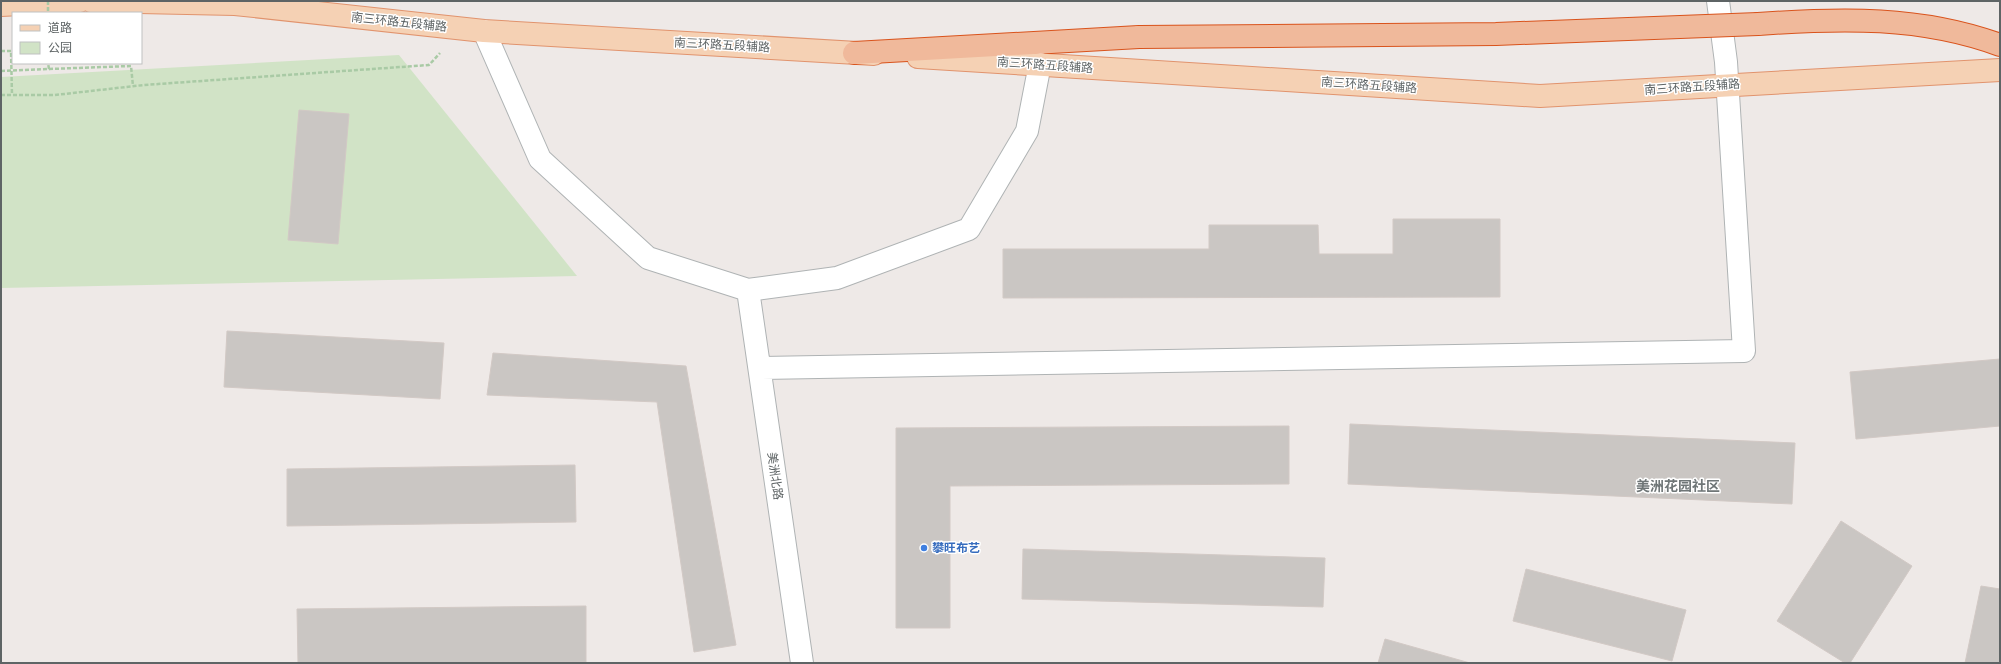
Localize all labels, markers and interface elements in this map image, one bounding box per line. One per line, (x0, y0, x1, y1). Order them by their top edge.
street label: 南三环路五段辅路 (351, 10, 447, 34)
legend (12, 12, 142, 64)
text: 道路 (48, 21, 72, 35)
street label: 南三环路五段辅路 (674, 35, 770, 55)
text: 公园 (48, 41, 72, 55)
street label: 南三环路五段辅路 (997, 55, 1093, 75)
street label: 南三环路五段辅路 (1321, 75, 1417, 95)
street label: 南三环路五段辅路 (1644, 77, 1740, 97)
street label: 美洲北路 (765, 451, 785, 501)
district label: 美洲花园社区 (1636, 478, 1720, 494)
place label: 攀旺布艺 (932, 541, 980, 555)
marker: 攀旺布艺 (919, 543, 929, 553)

